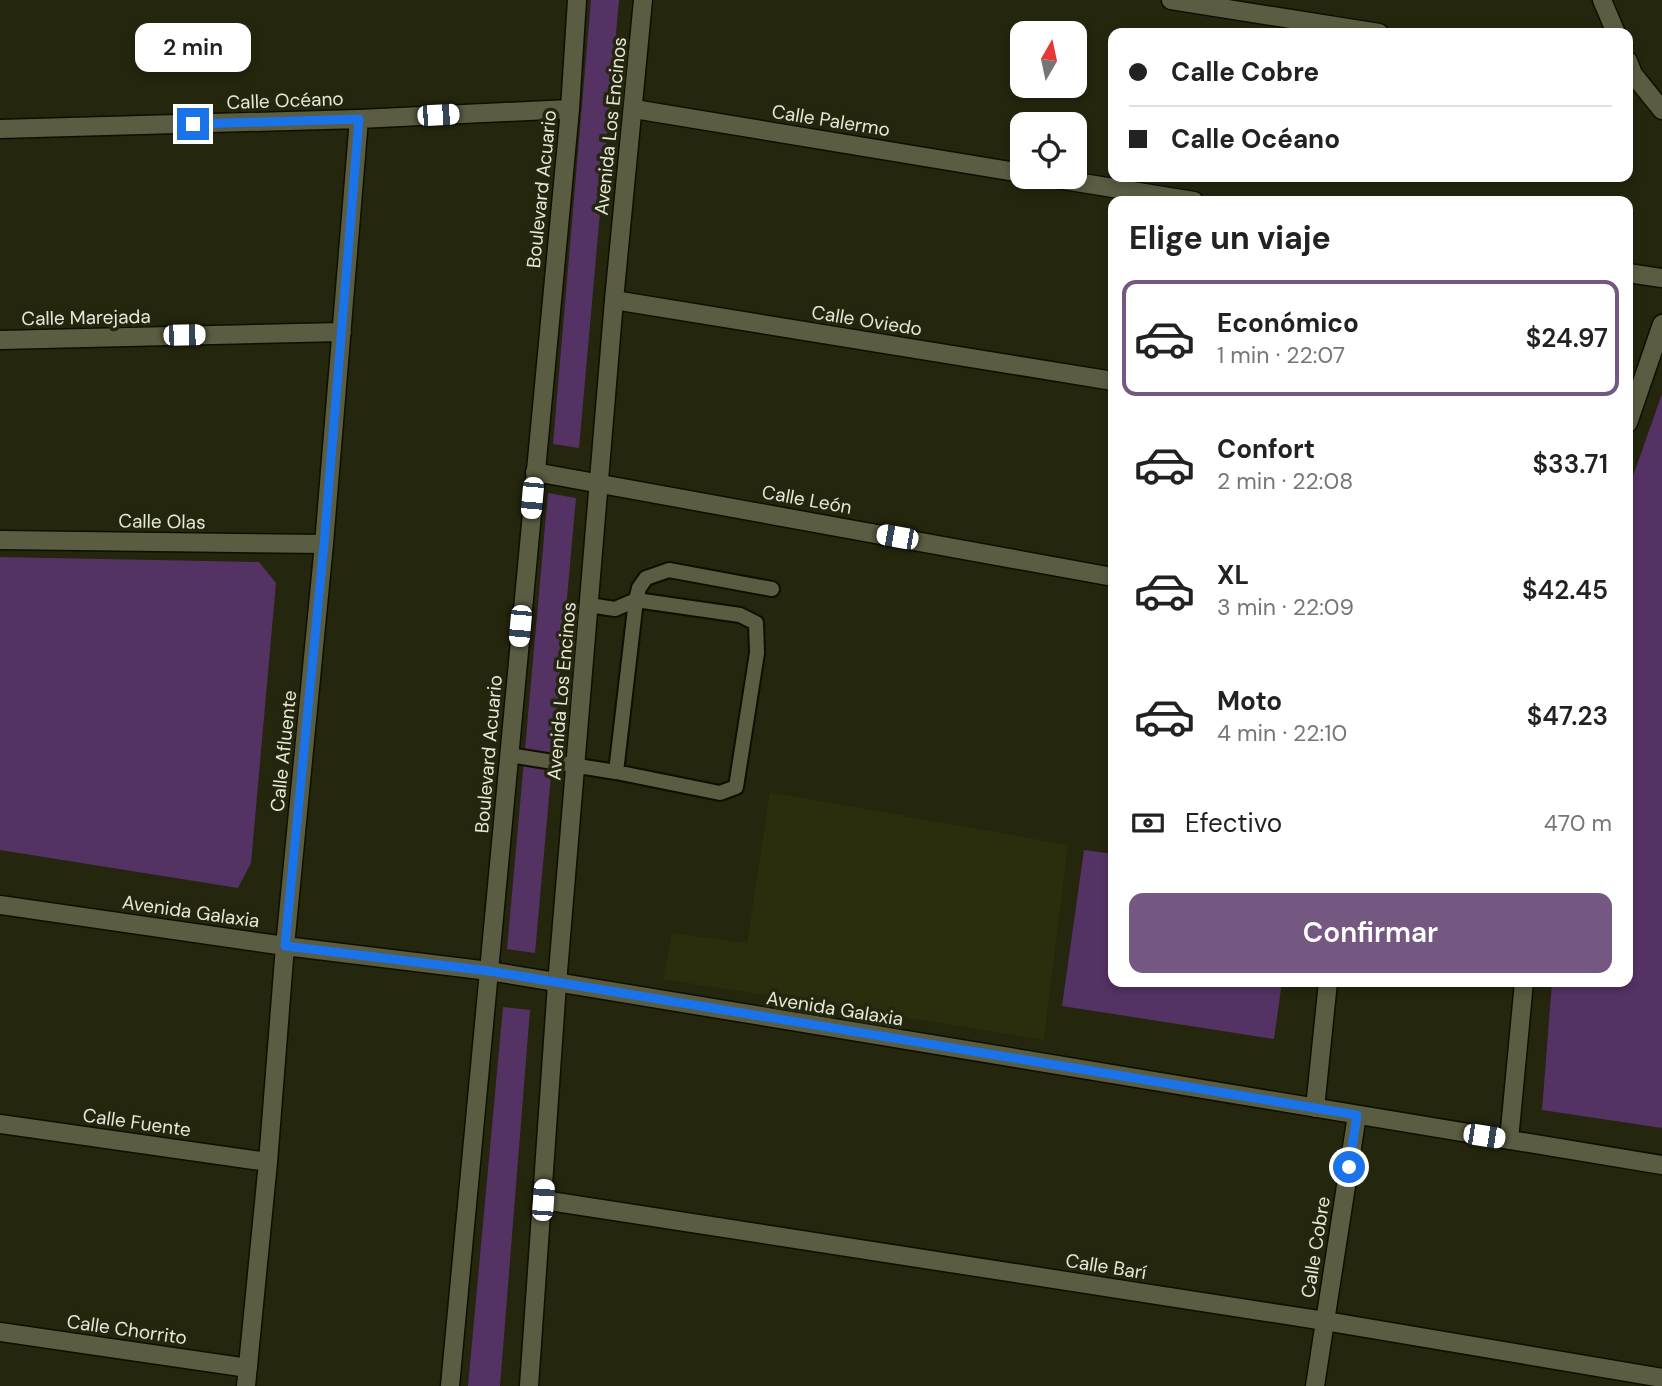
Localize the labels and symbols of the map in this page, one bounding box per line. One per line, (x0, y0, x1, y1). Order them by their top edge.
north arrow (1010, 21, 1087, 98)
callout: 2 min (135, 23, 251, 72)
street label: Avenida Los Encinos (589, 36, 632, 216)
street label: Calle Océano (226, 86, 344, 115)
street label: Calle Palermo (770, 99, 892, 142)
car (417, 103, 460, 127)
route end (177, 108, 209, 140)
street label: Boulevard Acuario (521, 109, 562, 269)
street label: Calle Oviedo (810, 299, 924, 342)
street label: Calle Marejada (21, 304, 151, 331)
car (163, 324, 206, 346)
car (520, 476, 545, 520)
street label: Calle León (760, 479, 854, 520)
street label: Calle Olas (118, 508, 206, 535)
car (875, 523, 920, 551)
street label: Avenida Los Encinos (541, 601, 582, 781)
car (508, 604, 533, 648)
street label: Boulevard Acuario (469, 674, 508, 834)
street label: Calle Afluente (265, 689, 302, 813)
street label: Avenida Galaxia (121, 889, 261, 934)
street label: Avenida Galaxia (765, 985, 905, 1032)
street label: Calle Fuente (81, 1103, 193, 1142)
car (1462, 1122, 1507, 1150)
route start (1333, 1151, 1365, 1183)
car (532, 1178, 555, 1222)
street label: Calle Cobre (1295, 1194, 1336, 1300)
street label: Calle Barí (1064, 1248, 1149, 1285)
street label: Calle Chorrito (65, 1309, 189, 1350)

